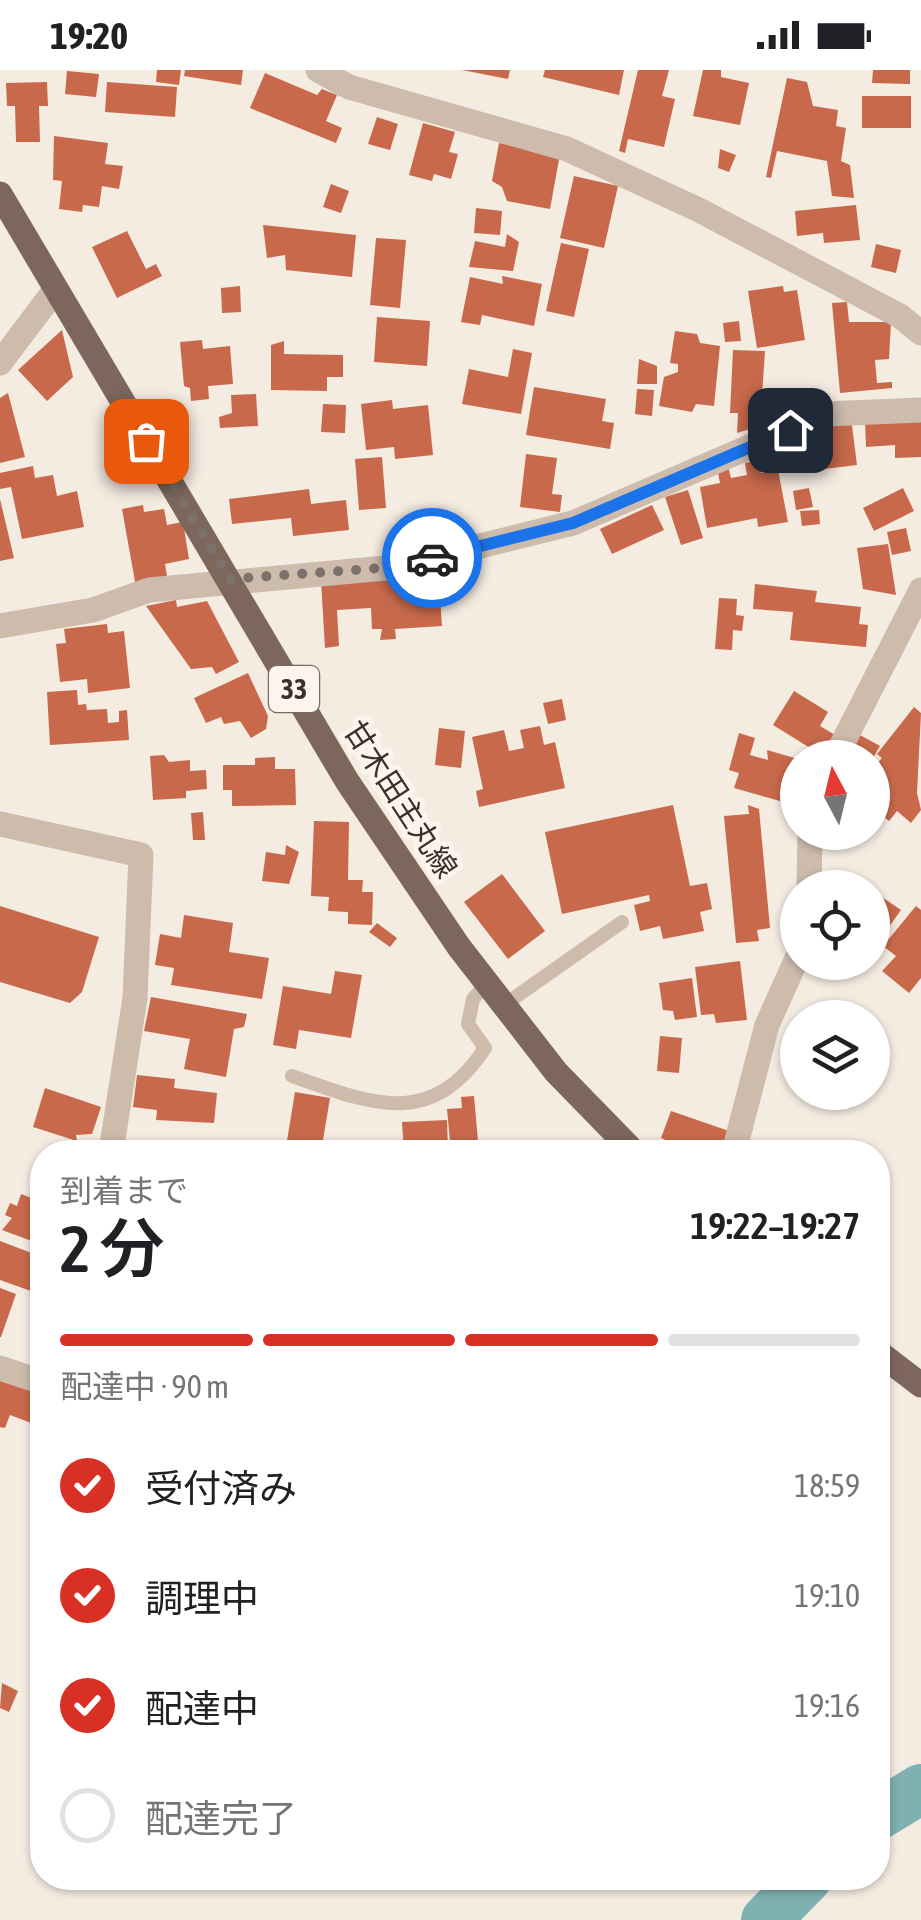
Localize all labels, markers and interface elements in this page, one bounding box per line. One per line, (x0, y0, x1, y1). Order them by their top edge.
text: 19:20 (50, 14, 128, 57)
pin (748, 388, 833, 473)
pin (104, 399, 189, 484)
icon: home (763, 403, 818, 458)
icon: bag (119, 414, 174, 469)
courier (382, 508, 482, 608)
icon: car (405, 531, 460, 586)
road number: 33 (269, 666, 319, 712)
street label: 甘木田主丸線 (338, 714, 464, 884)
north arrow (780, 740, 890, 850)
map controls (780, 740, 890, 1110)
button: locate (780, 870, 890, 980)
button: layers (780, 1000, 890, 1110)
text: 到着まで (60, 1172, 188, 1209)
text: 19:22–19:27 (690, 1204, 860, 1247)
text: 2 分 (60, 1211, 164, 1286)
text: 配達中 · 90 m (60, 1368, 229, 1405)
icon: check (60, 1458, 115, 1513)
text: 受付済み (145, 1467, 297, 1510)
text: 18:59 (794, 1467, 860, 1504)
icon: check (60, 1568, 115, 1623)
text: 調理中 (145, 1577, 259, 1620)
text: 19:10 (794, 1577, 860, 1614)
icon: check (60, 1678, 115, 1733)
text: 配達中 (145, 1687, 259, 1730)
text: 19:16 (794, 1687, 860, 1724)
text: 配達完了 (145, 1797, 297, 1840)

